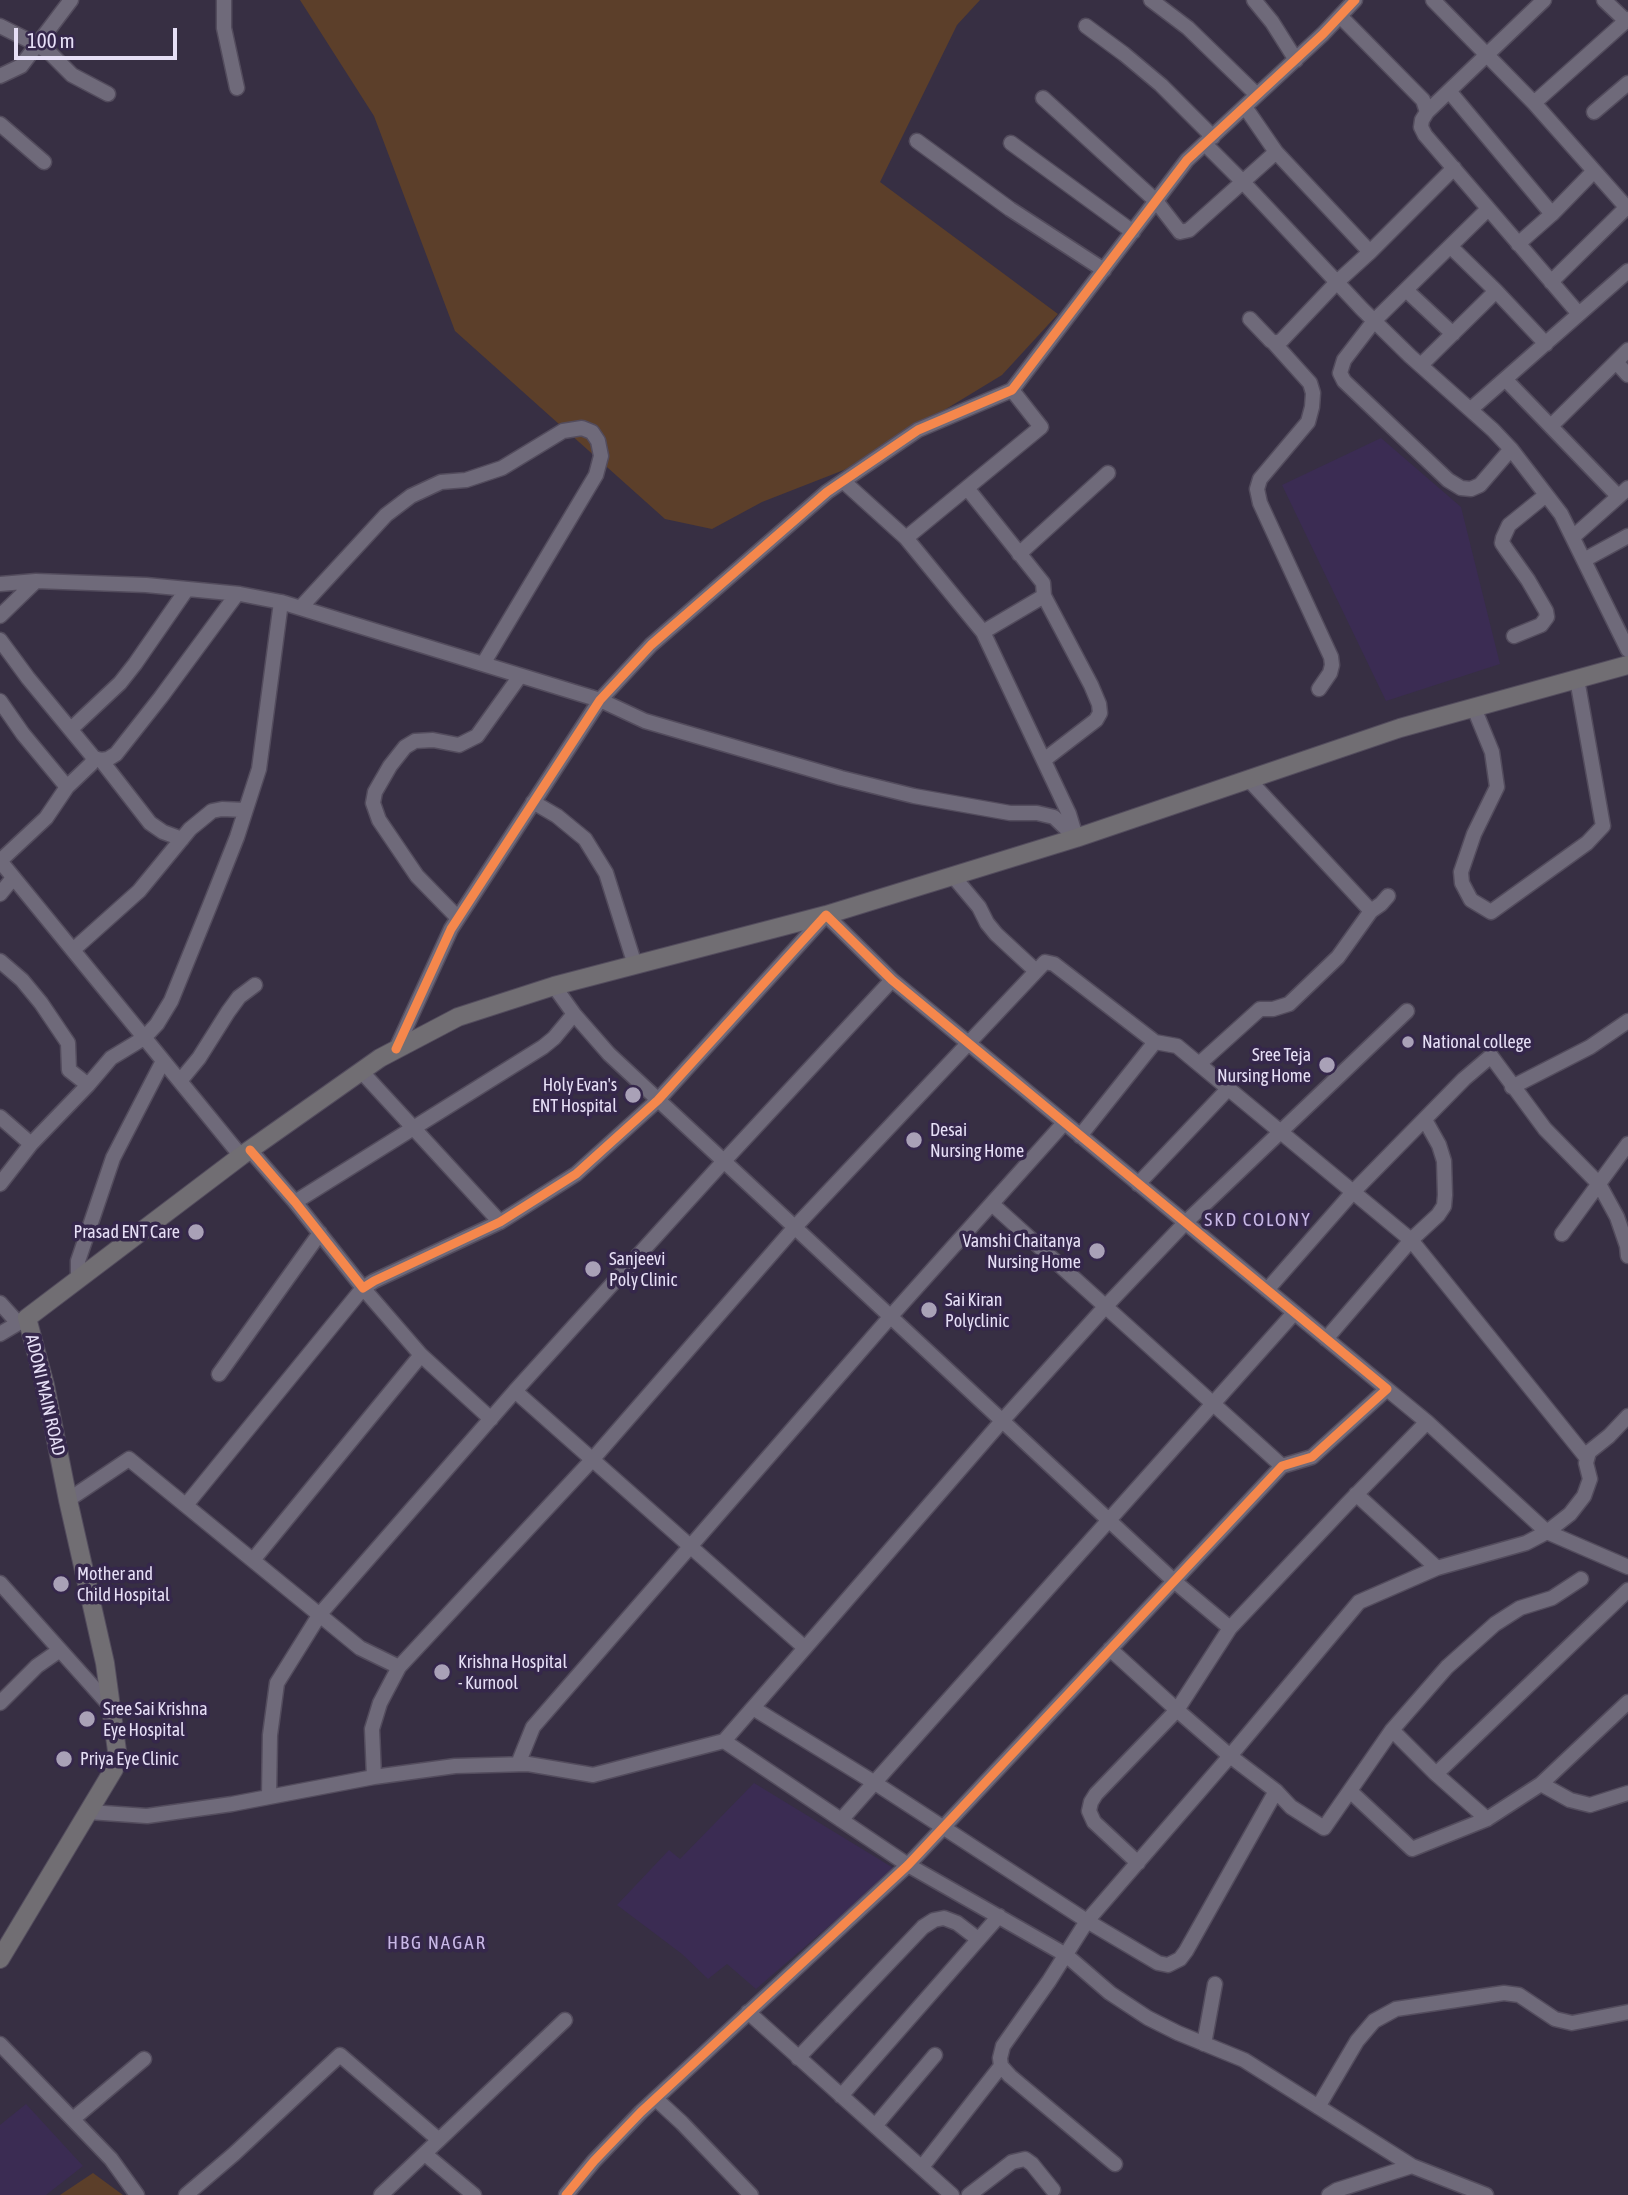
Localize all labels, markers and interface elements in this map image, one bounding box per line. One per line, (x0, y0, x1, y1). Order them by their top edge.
scale bar (18, 14, 180, 58)
text: 100 m (27, 28, 75, 52)
place label: National college (1422, 1031, 1531, 1053)
marker: National college (1400, 1034, 1416, 1050)
place label: Sree Teja Nursing Home (1217, 1044, 1311, 1086)
marker: Sree Teja Nursing Home (1317, 1055, 1337, 1075)
place label: Holy Evan's ENT Hospital (532, 1074, 617, 1116)
marker: Holy Evan's ENT Hospital (623, 1085, 643, 1105)
place label: Desai Nursing Home (930, 1119, 1024, 1162)
marker: Desai Nursing Home (904, 1130, 924, 1150)
district label: SKD COLONY (1205, 1209, 1311, 1231)
place label: Prasad ENT Care (74, 1221, 180, 1243)
marker: Prasad ENT Care (186, 1222, 206, 1242)
place label: Vamshi Chaitanya Nursing Home (962, 1230, 1081, 1272)
marker: Vamshi Chaitanya Nursing Home (1087, 1241, 1107, 1261)
place label: Sanjeevi Poly Clinic (609, 1248, 677, 1290)
marker: Sanjeevi Poly Clinic (583, 1259, 603, 1279)
place label: Sai Kiran Polyclinic (945, 1289, 1009, 1332)
marker: Sai Kiran Polyclinic (919, 1300, 939, 1320)
street label: ADONI MAIN ROAD (21, 1332, 69, 1458)
place label: Mother and Child Hospital (77, 1563, 170, 1606)
marker: Mother and Child Hospital (51, 1574, 71, 1594)
place label: Krishna Hospital - Kurnool (458, 1651, 567, 1694)
marker: Krishna Hospital - Kurnool (432, 1662, 452, 1682)
place label: Sree Sai Krishna Eye Hospital (103, 1698, 208, 1740)
marker: Sree Sai Krishna Eye Hospital (77, 1709, 97, 1729)
place label: Priya Eye Clinic (80, 1748, 178, 1770)
marker: Priya Eye Clinic (54, 1749, 74, 1769)
district label: HBG NAGAR (388, 1932, 486, 1954)

